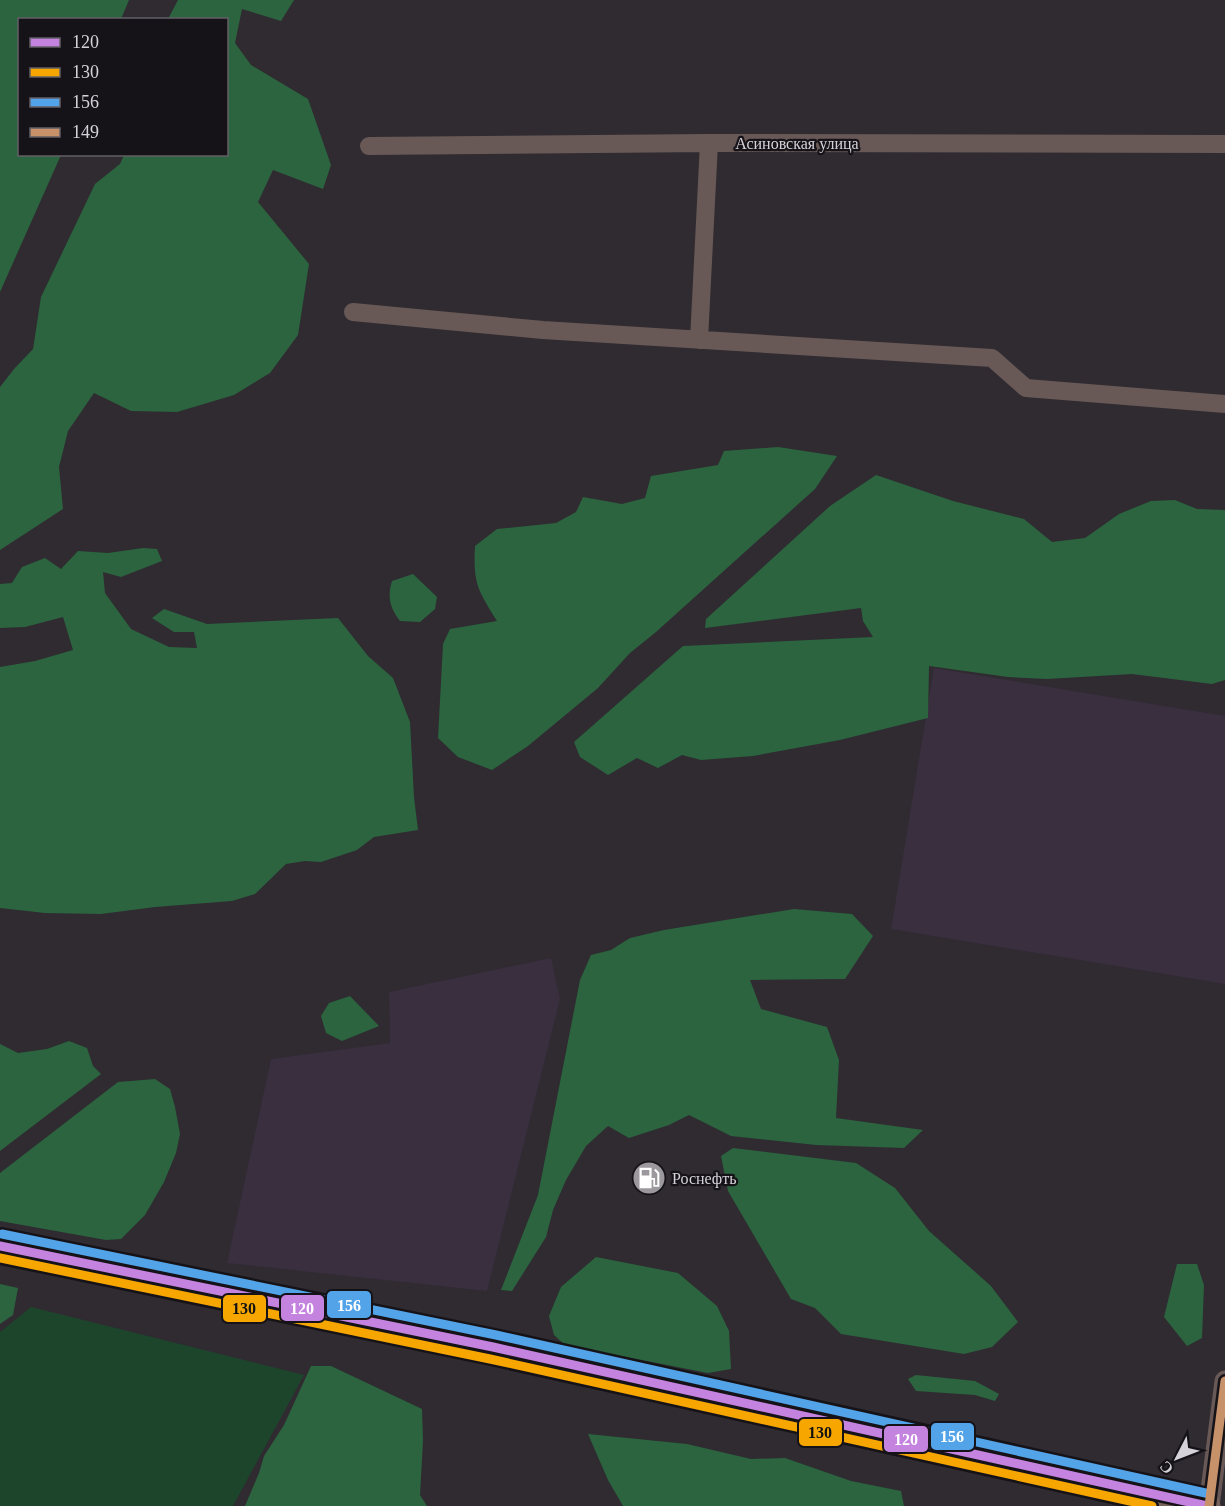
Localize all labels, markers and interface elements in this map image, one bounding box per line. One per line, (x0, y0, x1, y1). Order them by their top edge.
legend (18, 18, 228, 156)
text: 120 (72, 32, 99, 52)
text: 130 (72, 62, 99, 82)
text: 156 (72, 92, 99, 112)
text: 149 (72, 122, 99, 142)
street label: Асиновская улица (735, 135, 859, 153)
fuel station icon: Роснефть (631, 1160, 667, 1196)
place label: Роснефть (672, 1170, 737, 1188)
line badge: 156 (326, 1290, 372, 1319)
line badge: 130 (222, 1294, 267, 1323)
line badge: 120 (280, 1294, 325, 1322)
text: 156 (337, 1297, 361, 1314)
text: 130 (232, 1300, 256, 1317)
text: 120 (290, 1300, 314, 1317)
line badge: 130 (798, 1418, 843, 1447)
line badge: 156 (930, 1422, 975, 1451)
text: 130 (808, 1424, 832, 1441)
line badge: 120 (883, 1425, 929, 1453)
text: 156 (940, 1428, 964, 1445)
north arrow (1147, 1428, 1207, 1488)
text: 120 (894, 1431, 918, 1448)
text: С (1156, 1458, 1176, 1478)

